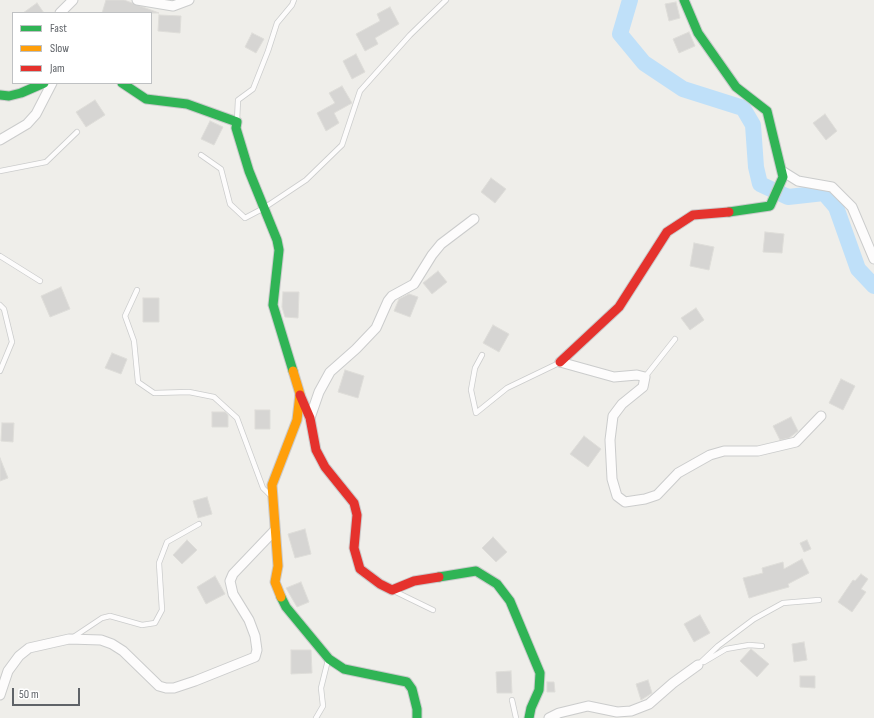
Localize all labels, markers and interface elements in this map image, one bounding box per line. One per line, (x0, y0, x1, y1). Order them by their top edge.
legend (12, 12, 152, 84)
text: Fast (50, 21, 67, 36)
text: Slow (50, 41, 69, 56)
text: Jam (50, 61, 65, 76)
scale bar (14, 680, 82, 706)
text: 50 m (19, 687, 39, 702)

